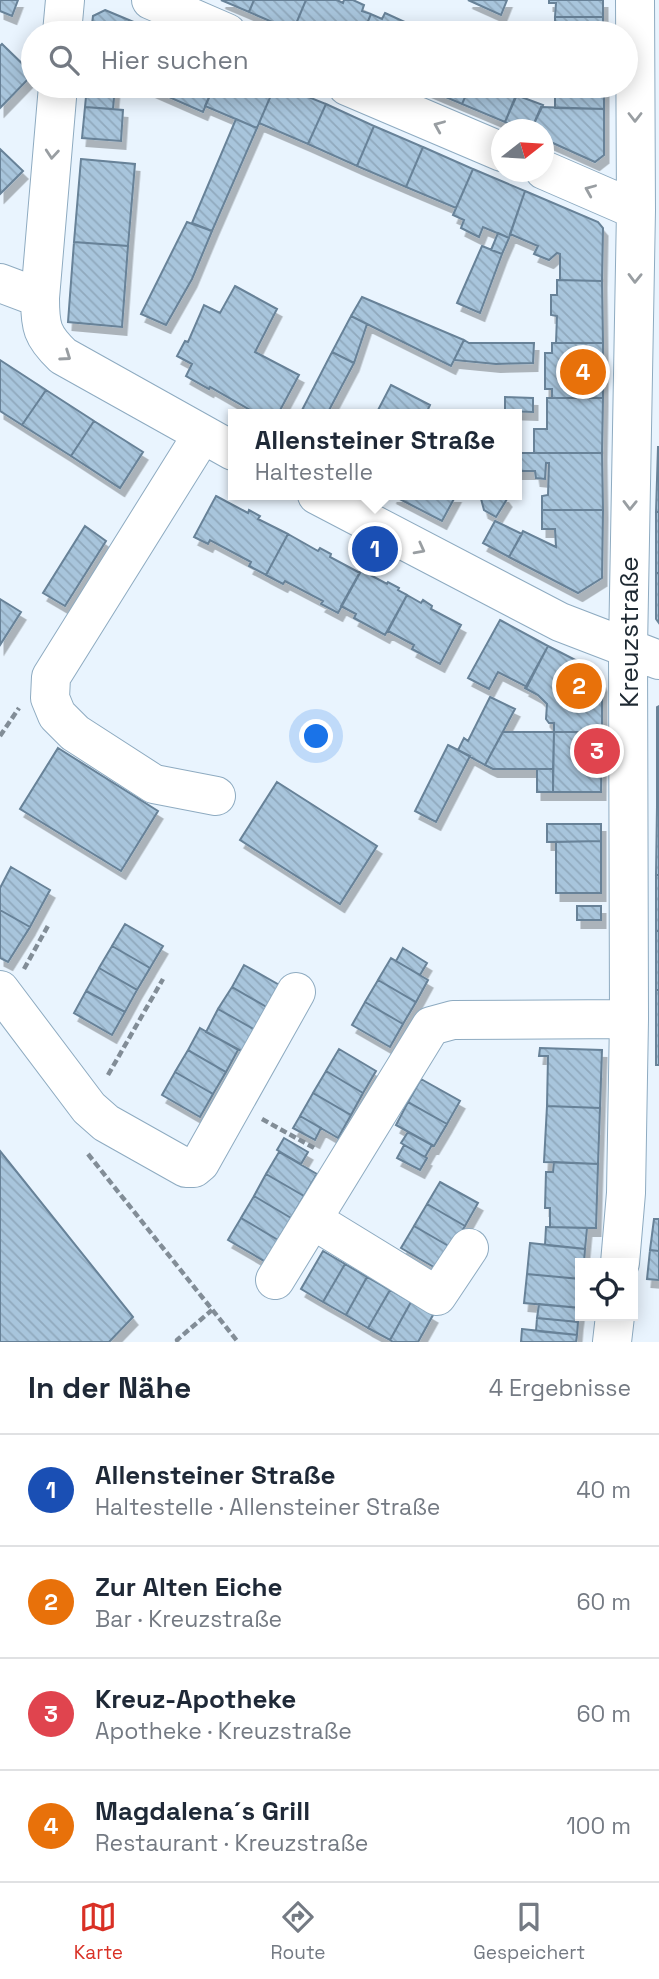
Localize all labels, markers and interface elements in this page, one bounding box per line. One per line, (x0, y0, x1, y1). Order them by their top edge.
search box (21, 21, 638, 98)
icon: search (45, 41, 83, 79)
text: Hier suchen (101, 43, 249, 77)
one-way arrow (627, 112, 643, 123)
north arrow (491, 119, 554, 182)
one-way arrow (433, 120, 445, 134)
one-way arrow (45, 149, 60, 160)
one-way arrow (584, 184, 597, 198)
one-way arrow (627, 273, 642, 284)
pin: 4 (560, 346, 606, 398)
one-way arrow (58, 348, 71, 360)
popup (228, 409, 522, 500)
text: Allensteiner Straße (255, 423, 495, 457)
text: Haltestelle (255, 457, 373, 487)
one-way arrow (622, 500, 638, 511)
pin: 1 (352, 523, 398, 575)
one-way arrow (413, 541, 426, 554)
street label: Kreuzstraße (612, 556, 646, 708)
pin: 2 (556, 660, 602, 712)
your location (299, 719, 333, 753)
pin: 3 (574, 725, 620, 777)
map controls (575, 1258, 638, 1321)
button: locate (575, 1258, 638, 1321)
text: In der Nähe (28, 1368, 191, 1407)
text: 4 Ergebnisse (489, 1373, 631, 1403)
text: Allensteiner Straße (95, 1458, 335, 1492)
text: 1 (46, 1475, 56, 1505)
text: 40 m (576, 1475, 631, 1505)
text: Haltestelle · Allensteiner Straße (95, 1492, 440, 1522)
text: Zur Alten Eiche (95, 1570, 282, 1604)
text: 2 (44, 1587, 58, 1617)
text: 60 m (576, 1587, 631, 1617)
text: Bar · Kreuzstraße (95, 1604, 282, 1634)
text: Kreuz-Apotheke (95, 1682, 296, 1716)
text: 3 (44, 1699, 58, 1729)
text: 60 m (576, 1699, 631, 1729)
text: Apotheke · Kreuzstraße (95, 1716, 352, 1746)
text: Magdalena´s Grill (95, 1794, 310, 1828)
text: 4 (44, 1811, 58, 1841)
text: 100 m (566, 1811, 631, 1841)
text: Restaurant · Kreuzstraße (95, 1828, 368, 1858)
tab: Karte (74, 1898, 123, 1965)
tab: Route (271, 1898, 326, 1965)
tab: Gespeichert (473, 1898, 585, 1965)

